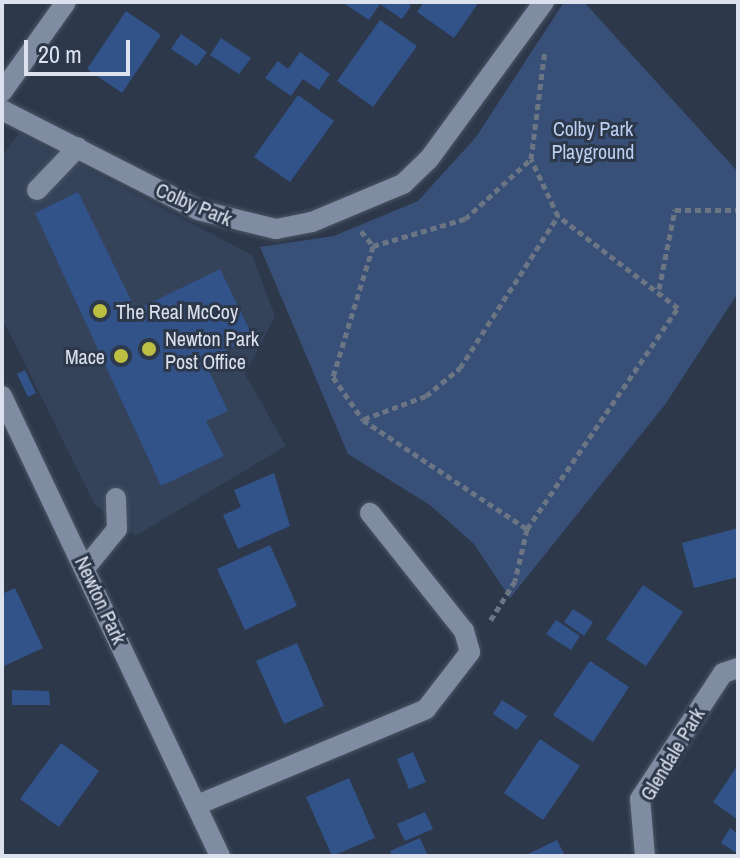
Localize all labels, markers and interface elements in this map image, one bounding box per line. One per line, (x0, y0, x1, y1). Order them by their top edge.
scale bar (28, 24, 134, 74)
text: 20 m (38, 38, 82, 70)
park label: Colby Park Playground (552, 117, 634, 164)
street label: Colby Park (152, 177, 236, 231)
place label: The Real McCoy (116, 299, 238, 323)
marker: The Real McCoy (91, 302, 109, 320)
place label: Newton Park Post Office (165, 326, 259, 373)
marker: Newton Park Post Office (140, 340, 158, 358)
place label: Mace (65, 344, 105, 368)
marker: Mace (112, 347, 130, 365)
street label: Newton Park (70, 552, 132, 648)
street label: Glendale Park (635, 703, 709, 805)

